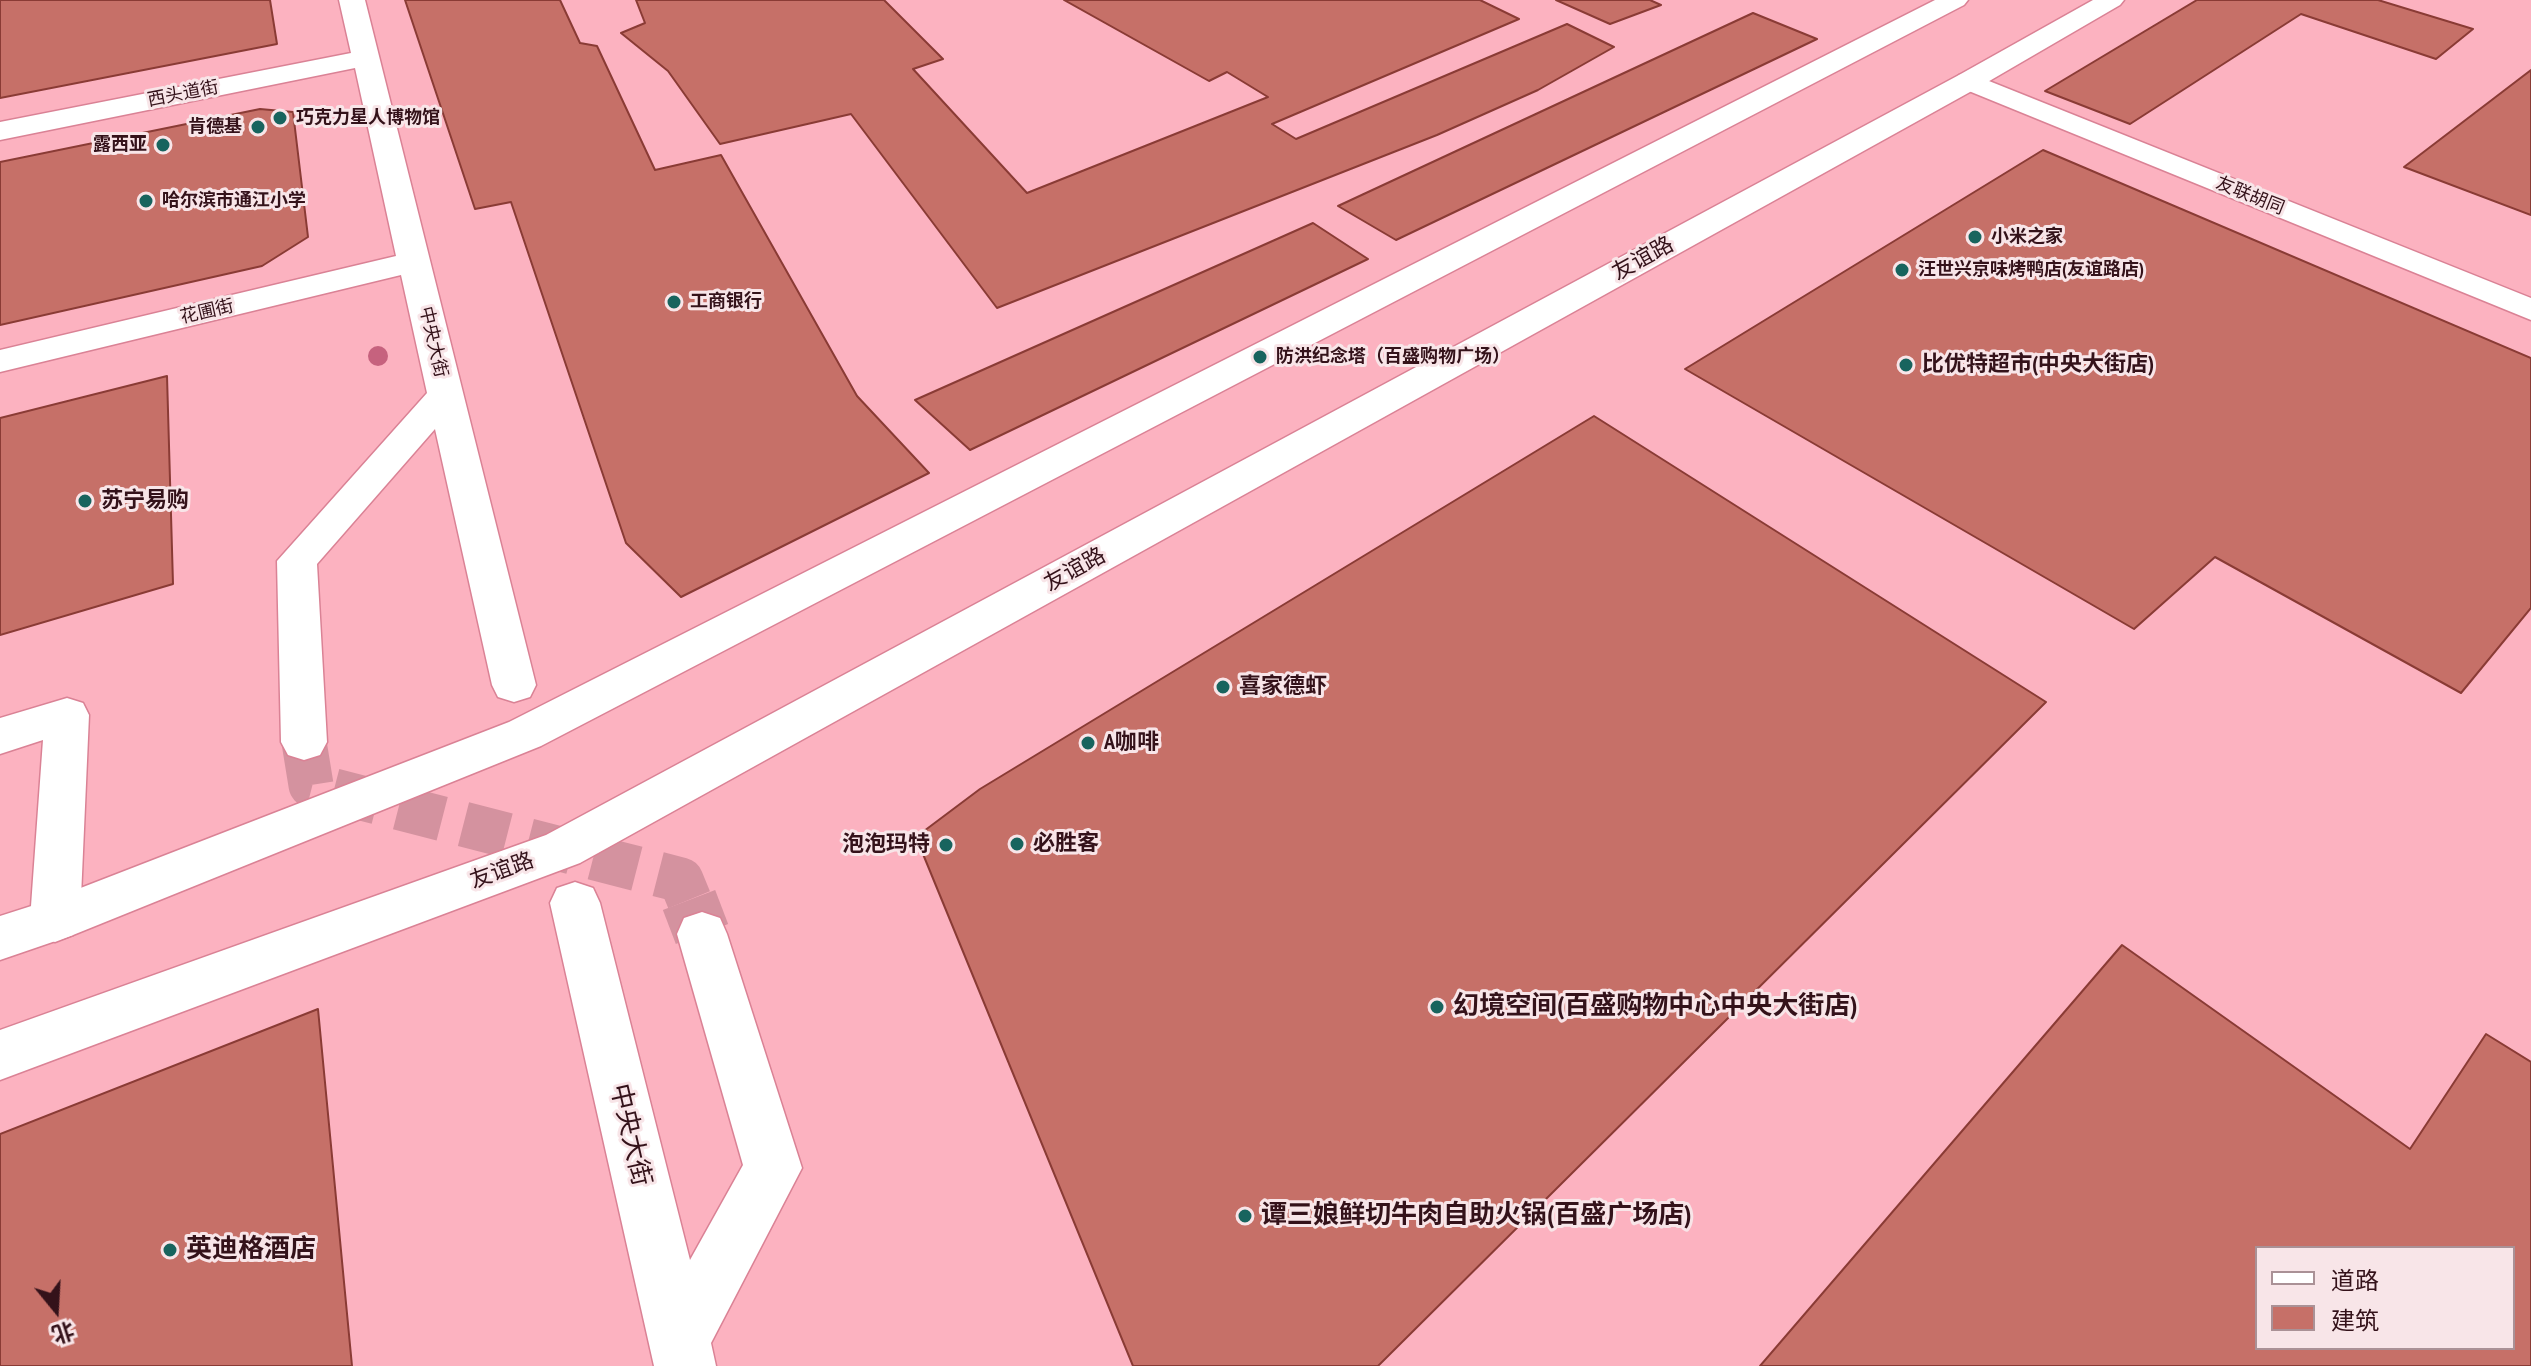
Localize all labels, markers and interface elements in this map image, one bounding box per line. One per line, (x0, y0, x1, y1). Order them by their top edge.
street label: 西头道街 (146, 77, 220, 111)
place label: 巧克力星人博物馆 (296, 107, 440, 129)
marker: 巧克力星人博物馆 (271, 109, 289, 127)
place label: 肯德基 (188, 116, 242, 138)
marker: 肯德基 (249, 118, 267, 136)
place label: 露西亚 (93, 134, 147, 156)
marker: 露西亚 (154, 136, 172, 154)
street label: 友联胡同 (2213, 173, 2287, 219)
place label: 哈尔滨市通江小学 (162, 190, 306, 212)
marker: 哈尔滨市通江小学 (137, 192, 155, 210)
place label: 小米之家 (1991, 226, 2063, 248)
marker: 小米之家 (1966, 228, 1984, 246)
street label: 友谊路 (1608, 231, 1678, 287)
place label: 汪世兴京味烤鸭店(友谊路店) (1918, 259, 2144, 281)
marker: 汪世兴京味烤鸭店(友谊路店) (1893, 261, 1911, 279)
place label: 工商银行 (690, 291, 762, 313)
marker: 工商银行 (665, 293, 683, 311)
street label: 花圃街 (178, 295, 236, 329)
street label: 中央大街 (414, 304, 452, 380)
place label: 防洪纪念塔（百盛购物广场） (1276, 346, 1510, 368)
marker: 防洪纪念塔（百盛购物广场） (1251, 348, 1269, 366)
place label: 比优特超市(中央大街店) (1922, 352, 2154, 378)
marker: 比优特超市(中央大街店) (1897, 356, 1915, 374)
place label: 苏宁易购 (101, 488, 189, 514)
marker: 苏宁易购 (76, 492, 94, 510)
street label: 友谊路 (1040, 542, 1110, 598)
place label: 喜家德虾 (1239, 674, 1327, 700)
marker: 喜家德虾 (1214, 678, 1232, 696)
place label: A咖啡 (1104, 730, 1159, 756)
marker: A咖啡 (1079, 734, 1097, 752)
place label: 必胜客 (1033, 831, 1099, 857)
place label: 泡泡玛特 (842, 832, 930, 858)
marker: 必胜客 (1008, 835, 1026, 853)
marker: 泡泡玛特 (937, 836, 955, 854)
street label: 友谊路 (466, 847, 538, 895)
place label: 幻境空间(百盛购物中心中央大街店) (1453, 991, 1857, 1023)
marker: 幻境空间(百盛购物中心中央大街店) (1428, 998, 1446, 1016)
street label: 中央大街 (603, 1081, 657, 1189)
place label: 谭三娘鲜切牛肉自助火锅(百盛广场店) (1261, 1200, 1691, 1232)
marker: 谭三娘鲜切牛肉自助火锅(百盛广场店) (1236, 1207, 1254, 1225)
place label: 英迪格酒店 (186, 1234, 316, 1266)
marker: 英迪格酒店 (161, 1241, 179, 1259)
legend (2255, 1246, 2515, 1350)
text: 道路 (2331, 1265, 2379, 1296)
north arrow (16, 1270, 96, 1350)
text: 建筑 (2331, 1305, 2379, 1336)
text: 北 (49, 1316, 78, 1350)

